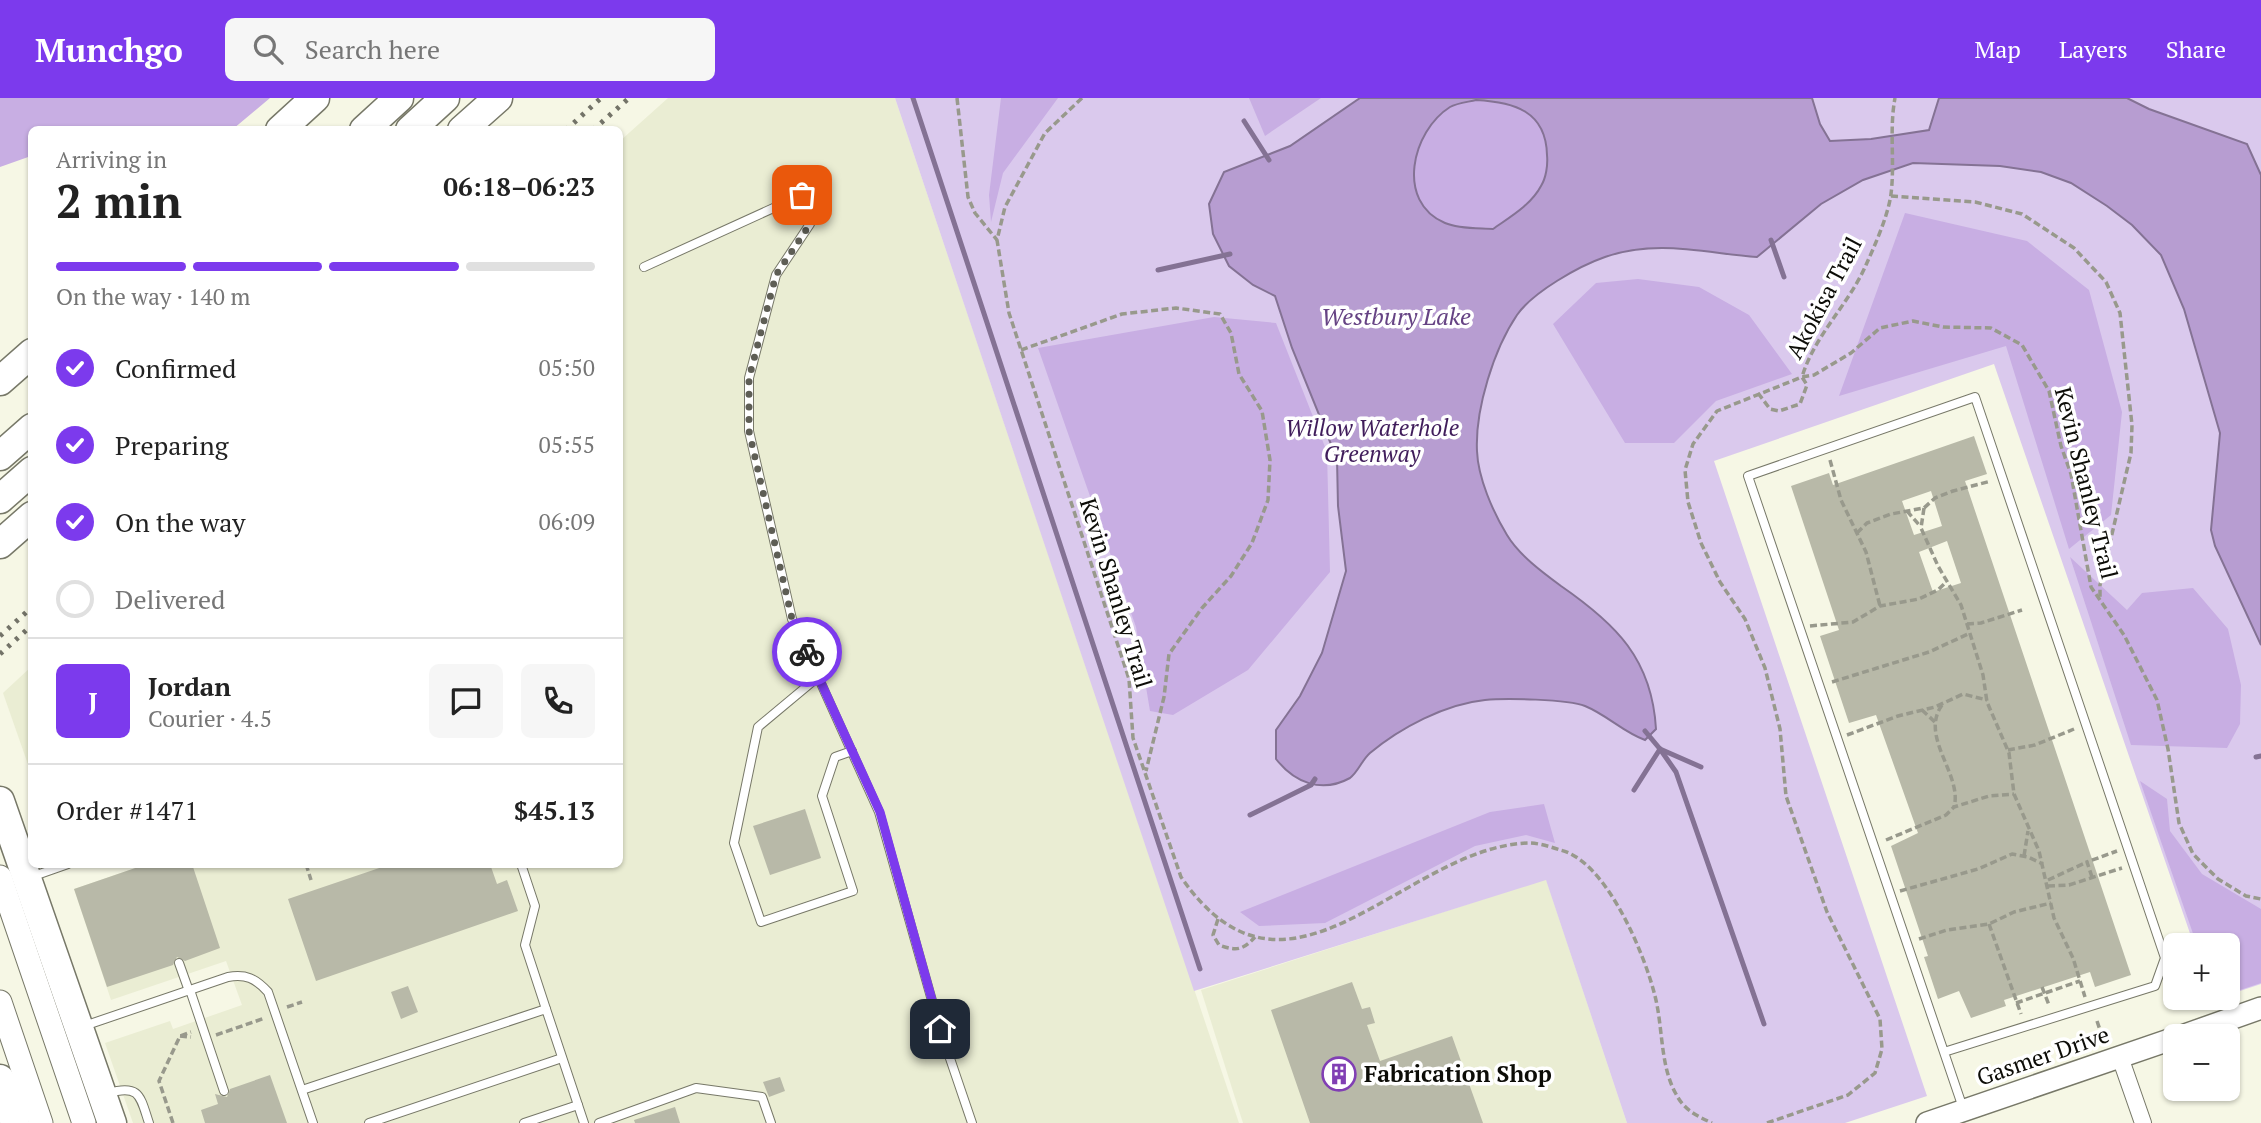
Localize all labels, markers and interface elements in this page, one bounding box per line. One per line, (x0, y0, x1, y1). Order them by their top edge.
search box (225, 18, 715, 81)
text: Munchgo (35, 28, 183, 71)
icon: search (249, 30, 287, 68)
text: Search here (305, 32, 440, 66)
text: Map (1974, 33, 2021, 65)
text: Layers (2059, 33, 2128, 65)
text: Share (2166, 33, 2226, 65)
text: Arriving in (56, 144, 167, 175)
pin (772, 165, 832, 225)
text: 06:18–06:23 (443, 169, 595, 203)
text: 2 min (56, 170, 182, 231)
icon: bag (783, 176, 821, 214)
street label: Akokisa Trail (1778, 231, 1869, 364)
text: On the way · 140 m (56, 281, 250, 312)
water label: Westbury Lake (1321, 300, 1471, 332)
icon: check (56, 349, 94, 387)
text: Confirmed (115, 351, 236, 385)
text: 05:50 (538, 352, 595, 383)
street label: Kevin Shanley Trail (2048, 384, 2125, 582)
park label: Willow Waterhole Greenway (1285, 412, 1459, 469)
icon: check (56, 426, 94, 464)
text: Preparing (115, 428, 228, 462)
text: 05:55 (538, 429, 595, 460)
street label: Kevin Shanley Trail (1073, 494, 1160, 692)
icon: check (56, 503, 94, 541)
text: On the way (115, 505, 246, 539)
text: 06:09 (538, 506, 595, 537)
text: Delivered (115, 582, 225, 616)
courier (772, 617, 842, 687)
icon: bike (788, 633, 826, 671)
button: chat (429, 664, 503, 738)
button: phone (521, 664, 595, 738)
text: Jordan (148, 669, 231, 703)
text: J (88, 684, 98, 718)
text: Courier · 4.5 (148, 703, 272, 734)
text: Order #1471 (56, 793, 198, 827)
text: $45.13 (514, 793, 595, 827)
map controls (2163, 933, 2240, 1101)
button: + (2163, 933, 2240, 1010)
pin (910, 999, 970, 1059)
icon: home (921, 1010, 959, 1048)
street label: Gasmer Drive (1973, 1018, 2113, 1093)
button: − (2163, 1024, 2240, 1101)
building icon: Fabrication Shop (1320, 1055, 1358, 1093)
place label: Fabrication Shop (1364, 1058, 1552, 1089)

